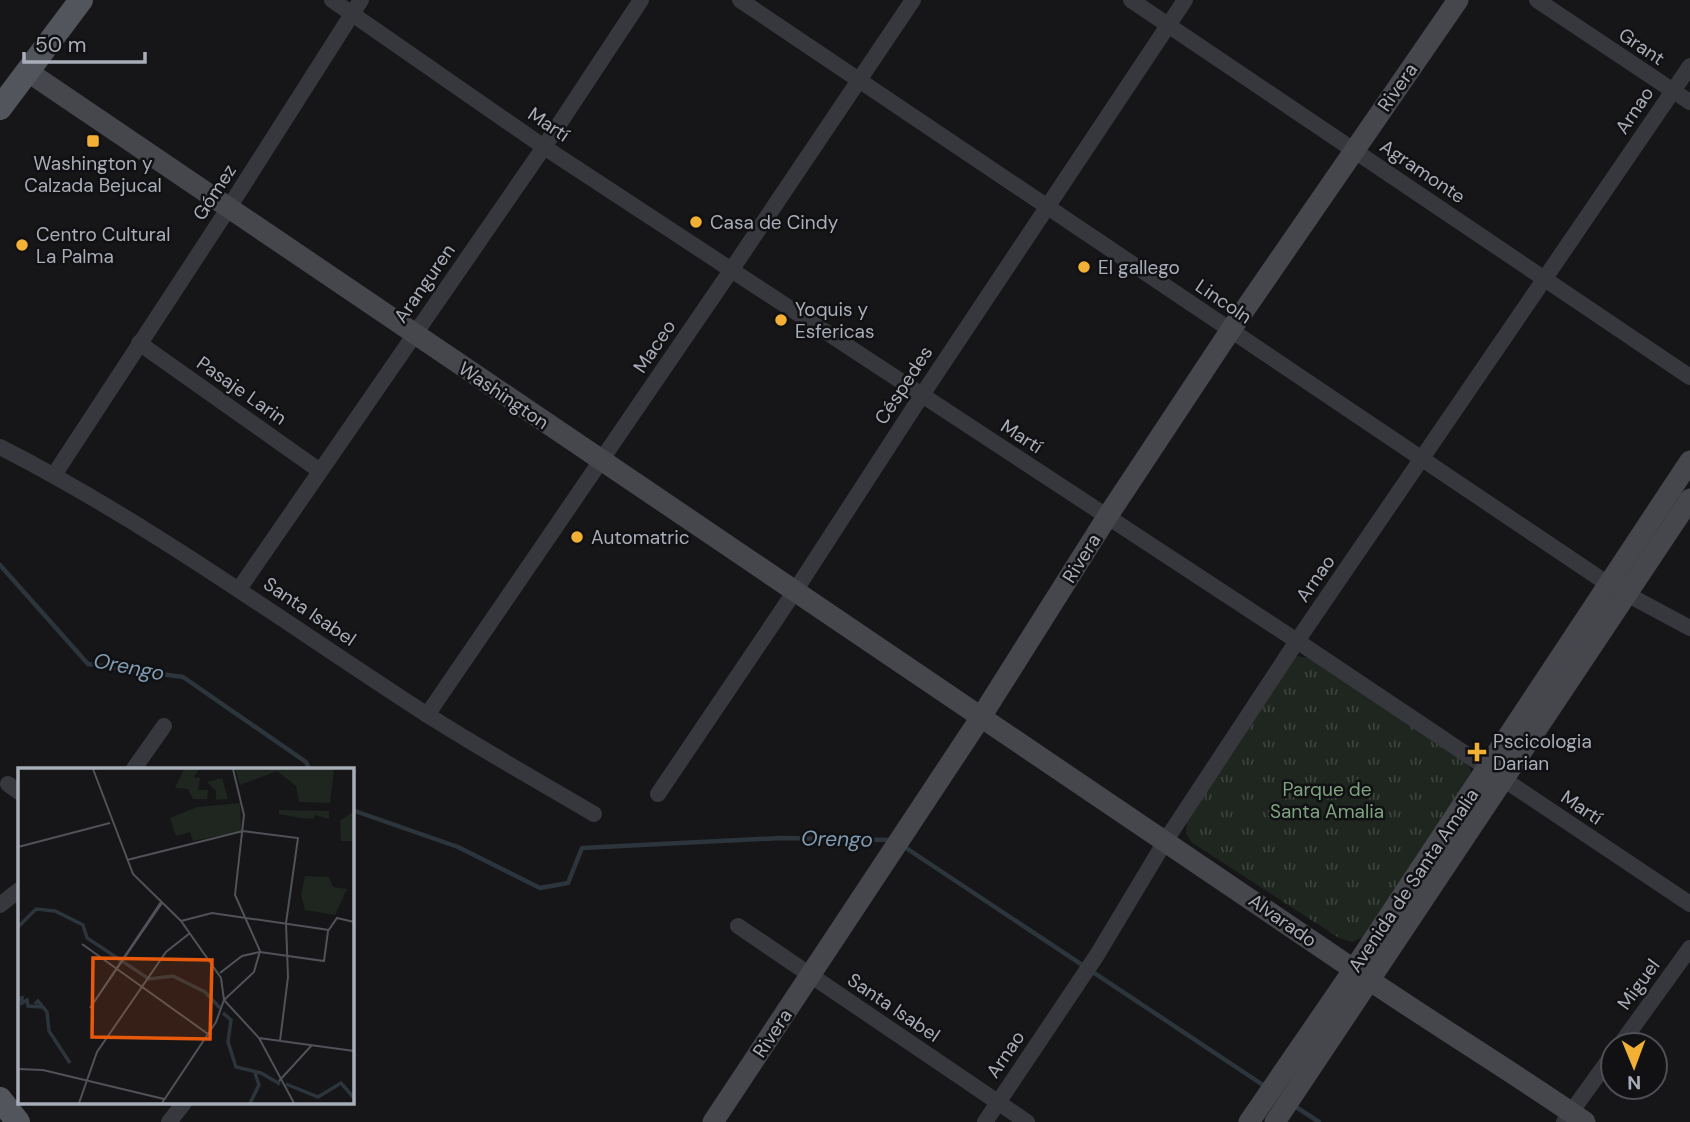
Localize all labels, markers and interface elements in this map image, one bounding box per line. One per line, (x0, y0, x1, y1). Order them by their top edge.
scale bar (24, 21, 145, 65)
street label: Grant (1614, 22, 1669, 71)
text: 50 m (35, 31, 86, 59)
street label: Rivera (1372, 58, 1423, 116)
street label: Arnao (1609, 82, 1659, 139)
street label: Martí (523, 101, 575, 148)
marker: Washington y Calzada Bejucal (85, 133, 101, 149)
street label: Agramonte (1375, 134, 1470, 209)
place label: Washington y Calzada Bejucal (24, 151, 162, 198)
street label: Gómez (187, 159, 242, 225)
place label: Casa de Cindy (710, 210, 839, 235)
marker: Casa de Cindy (688, 214, 704, 230)
place label: Centro Cultural La Palma (36, 222, 170, 269)
marker: Centro Cultural La Palma (14, 237, 30, 253)
street label: Aranguren (388, 239, 461, 328)
place label: El gallego (1098, 255, 1180, 280)
marker: El gallego (1076, 259, 1092, 275)
street label: Lincoln (1191, 274, 1257, 329)
place label: Yoquis y Esfericas (795, 297, 874, 344)
marker: Yoquis y Esfericas (773, 312, 789, 328)
street label: Maceo (627, 315, 681, 378)
street label: Céspedes (869, 341, 938, 429)
street label: Pasaje Larin (192, 350, 292, 431)
street label: Washington (454, 356, 554, 435)
street label: Martí (996, 414, 1048, 460)
place label: Automatric (591, 525, 690, 550)
marker: Automatric (569, 529, 585, 545)
street label: Rivera (1057, 529, 1106, 588)
street label: Arnao (1290, 550, 1341, 607)
street label: Santa Isabel (259, 571, 361, 652)
water label: Orengo (91, 646, 167, 688)
place label: Pscicologia Darian (1493, 729, 1592, 776)
marker: Pscicologia Darian (1467, 742, 1487, 762)
inset map (18, 768, 354, 1104)
park label: Parque de Santa Amalia (1270, 777, 1384, 824)
street label: Avenida de Santa Amalia (1342, 783, 1484, 977)
street label: Martí (1556, 784, 1608, 831)
water label: Orengo (801, 824, 873, 854)
street label: Alvarado (1244, 888, 1322, 953)
street label: Miguel (1612, 954, 1665, 1015)
street label: Santa Isabel (843, 967, 945, 1048)
street label: Rivera (747, 1004, 798, 1062)
street label: Arnao (980, 1026, 1030, 1083)
north arrow (1599, 1031, 1669, 1101)
text: N (1627, 1070, 1641, 1095)

